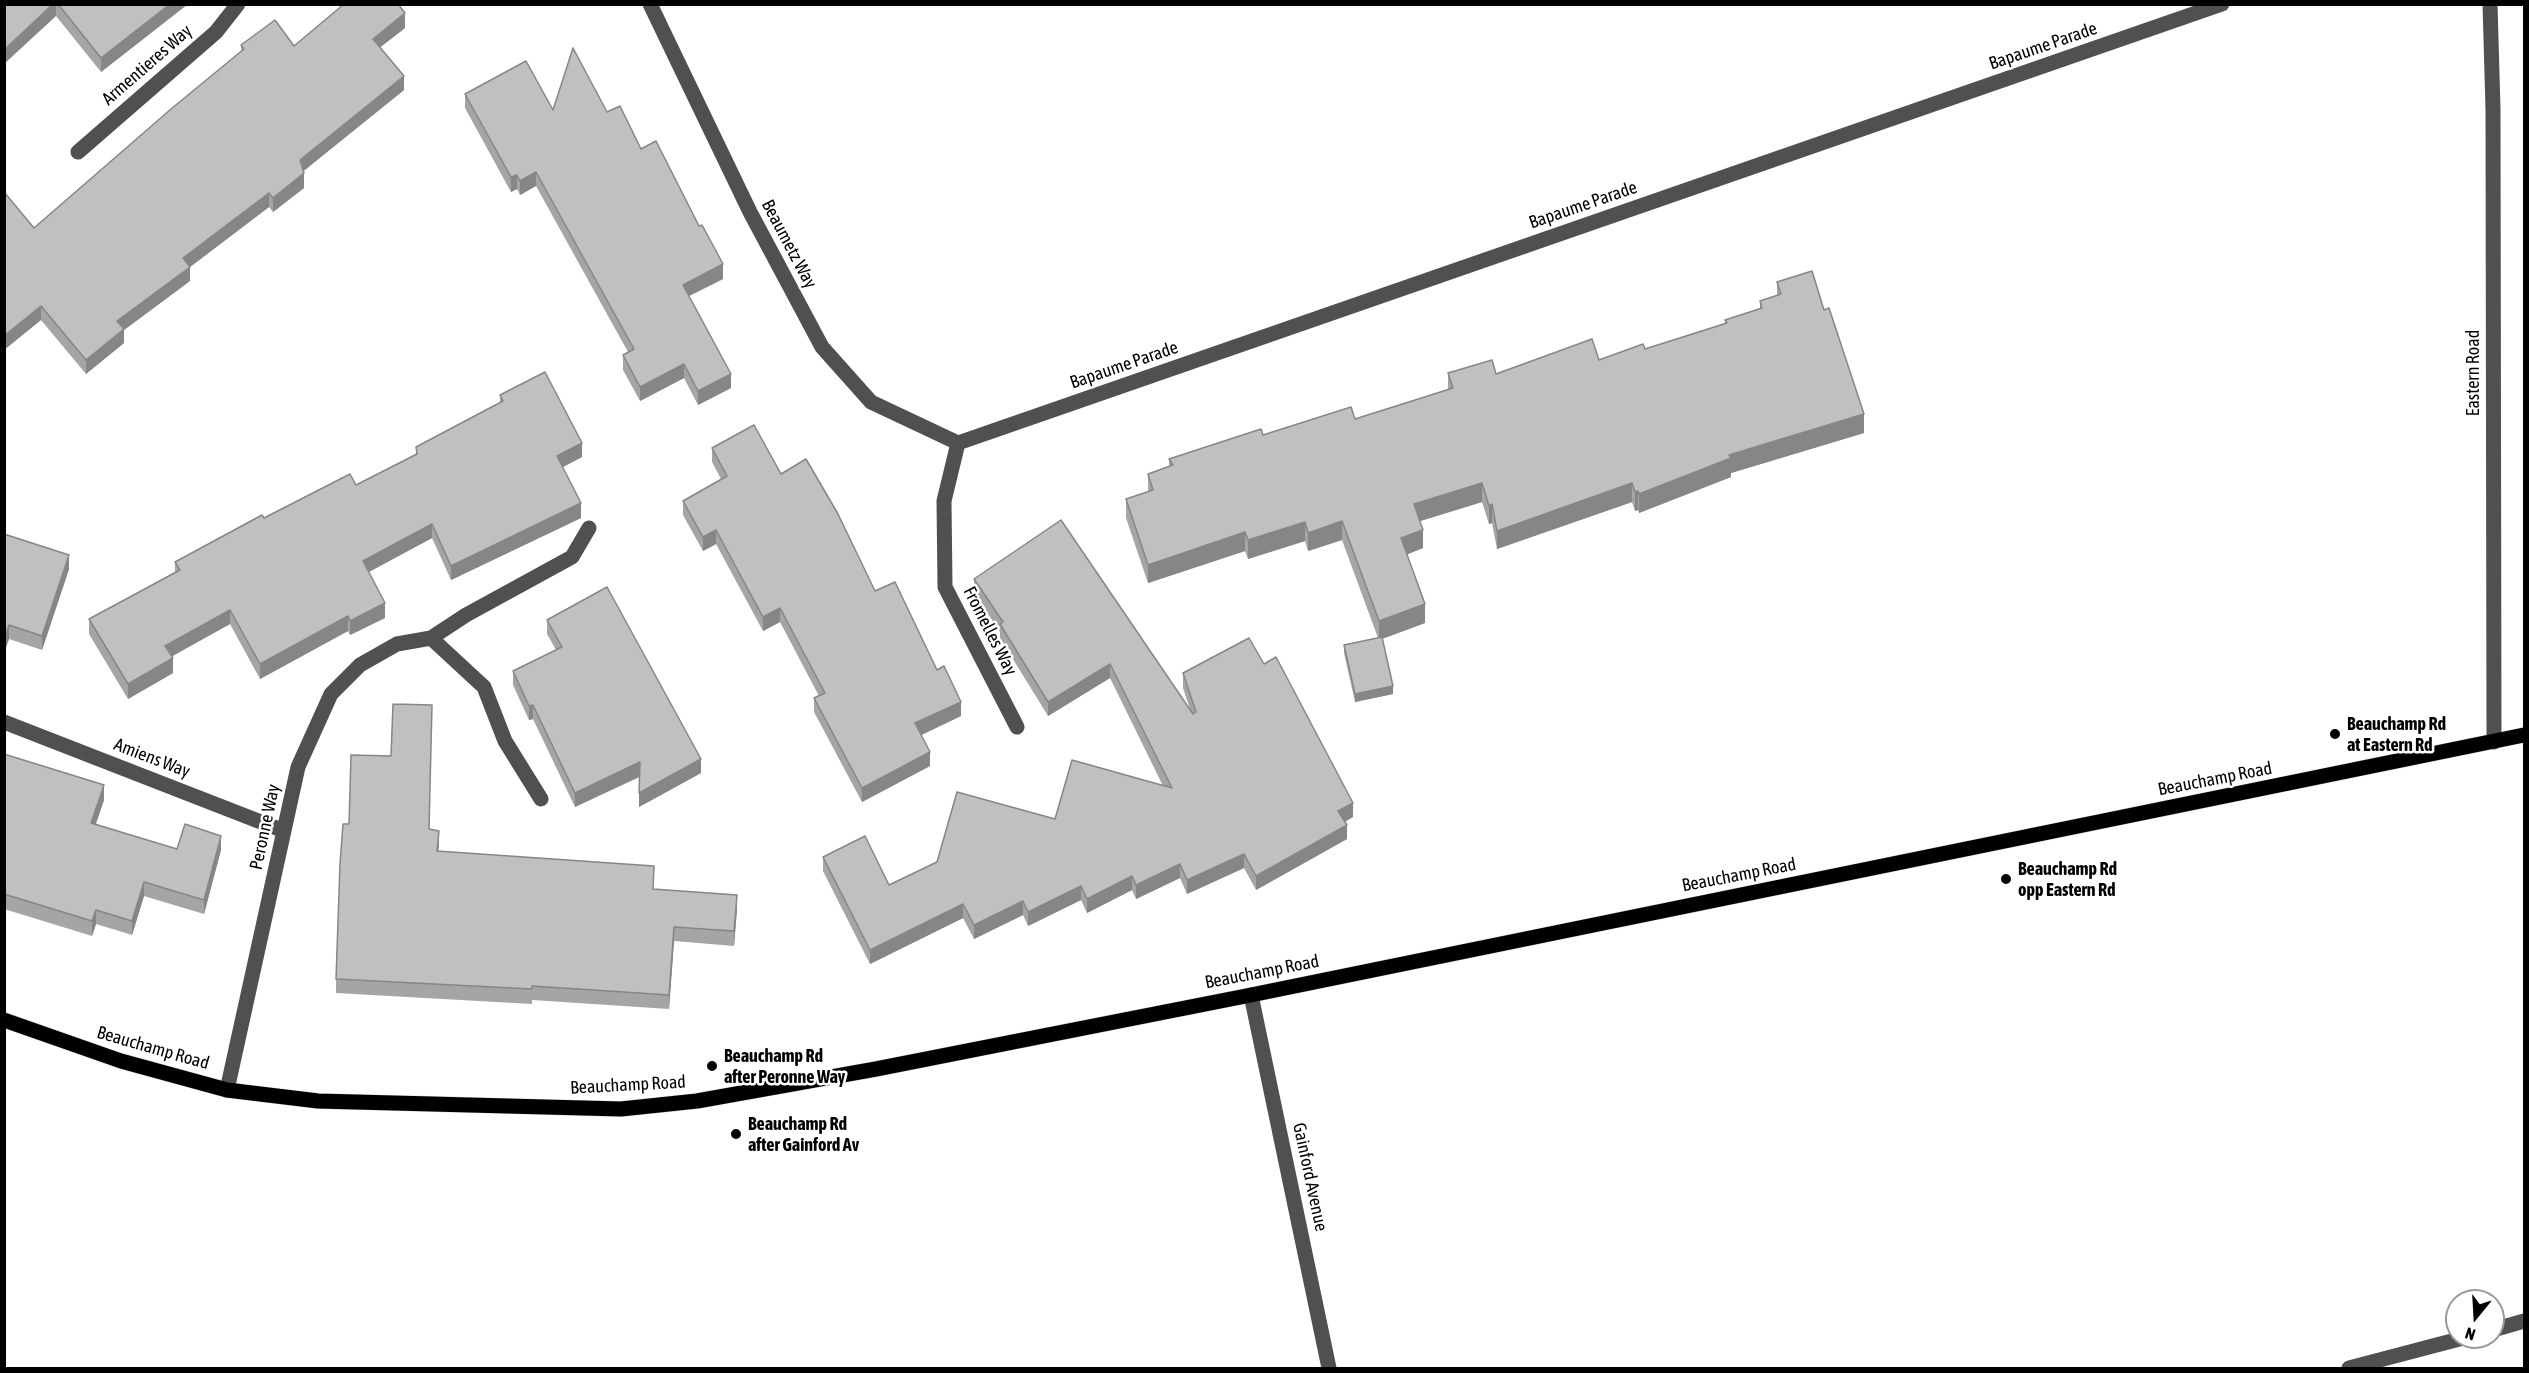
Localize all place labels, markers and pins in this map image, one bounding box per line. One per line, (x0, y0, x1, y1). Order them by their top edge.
place label: Beauchamp Rd at Eastern Rd (2347, 713, 2446, 756)
marker: Beauchamp Rd at Eastern Rd (2328, 727, 2342, 741)
place label: Beauchamp Rd opp Eastern Rd (2018, 858, 2117, 900)
marker: Beauchamp Rd opp Eastern Rd (1999, 872, 2013, 886)
place label: Beauchamp Rd after Peronne Way (724, 1045, 845, 1088)
marker: Beauchamp Rd after Peronne Way (705, 1059, 719, 1073)
place label: Beauchamp Rd after Gainford Av (748, 1113, 859, 1156)
marker: Beauchamp Rd after Gainford Av (729, 1127, 743, 1141)

